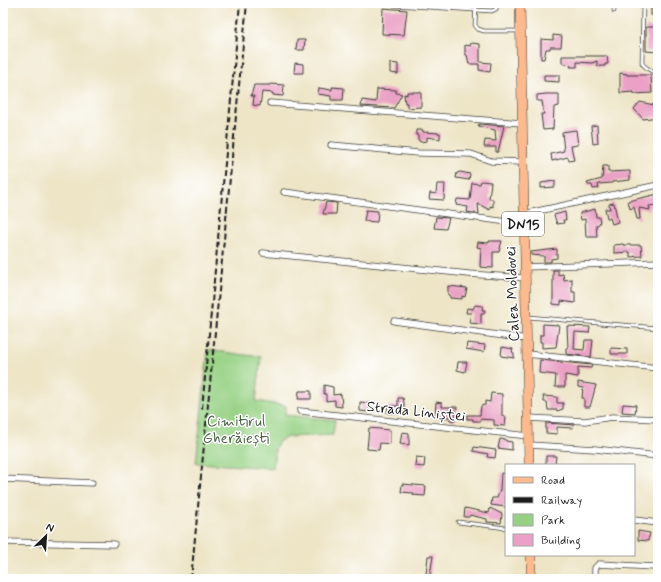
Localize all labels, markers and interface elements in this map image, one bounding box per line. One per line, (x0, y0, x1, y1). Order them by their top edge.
road number: DN15 (502, 212, 544, 236)
street label: Calea Moldovei (501, 246, 525, 342)
street label: Strada Liniștei (366, 397, 466, 427)
park label: Cimitirul Gherăiești (203, 412, 269, 449)
legend (505, 464, 635, 556)
text: Road (541, 473, 565, 489)
text: Railway (541, 493, 583, 509)
text: Park (541, 513, 565, 529)
north arrow (26, 516, 66, 556)
text: N (44, 520, 56, 536)
text: Building (541, 533, 581, 550)

